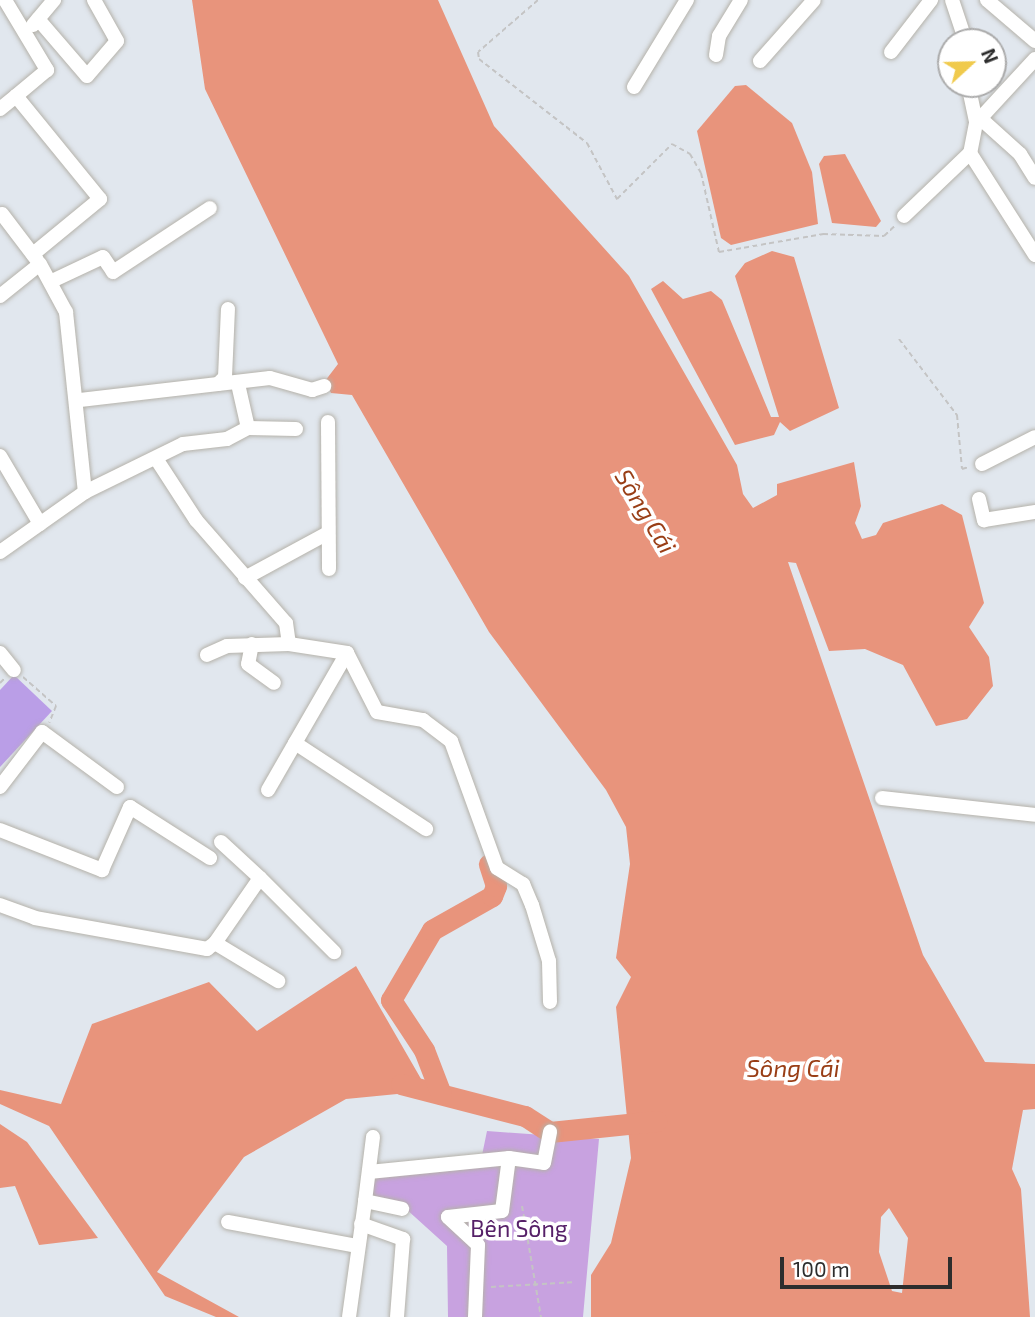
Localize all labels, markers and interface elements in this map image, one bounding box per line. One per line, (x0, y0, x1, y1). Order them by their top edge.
north arrow (937, 28, 1007, 98)
text: N (977, 45, 1003, 66)
water label: Sông Cái (610, 464, 682, 558)
water label: Sông Cái (746, 1054, 840, 1082)
park label: Bên Sông (470, 1214, 568, 1242)
scale bar (783, 1244, 954, 1288)
text: 100 m (793, 1256, 850, 1281)

